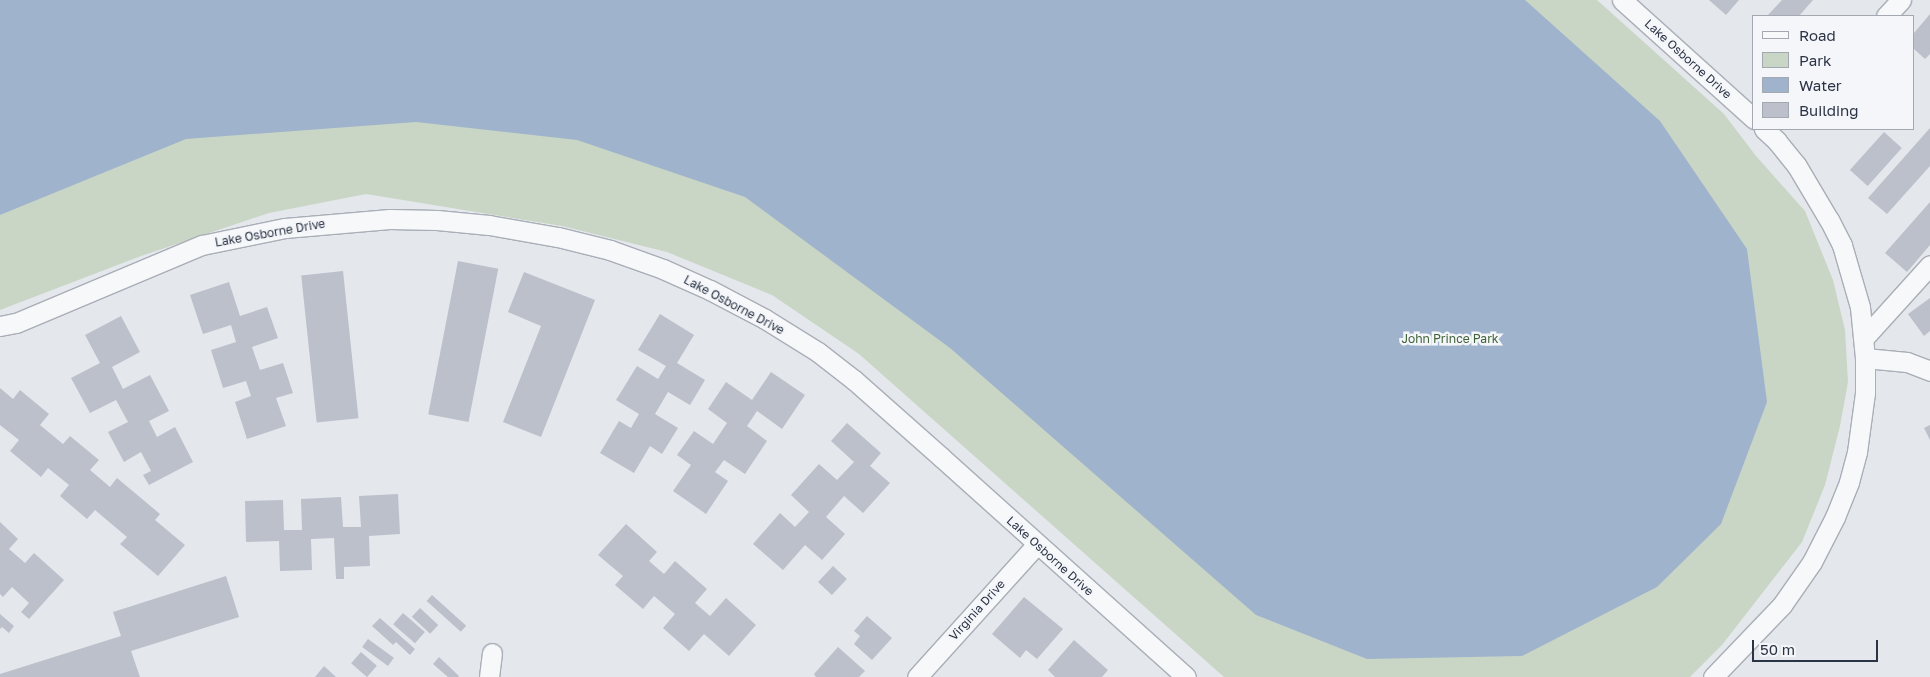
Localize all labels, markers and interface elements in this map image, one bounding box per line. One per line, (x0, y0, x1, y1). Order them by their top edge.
legend (1752, 15, 1915, 130)
street label: Lake Osborne Drive (1642, 16, 1734, 102)
text: Road (1799, 26, 1836, 44)
text: Park (1799, 51, 1831, 69)
text: Water (1799, 76, 1842, 94)
text: Building (1799, 101, 1859, 119)
street label: Lake Osborne Drive (214, 216, 326, 250)
street label: Lake Osborne Drive (681, 272, 787, 338)
park label: John Prince Park (1401, 332, 1499, 346)
street label: Lake Osborne Drive (1004, 513, 1096, 599)
street label: Virginia Drive (946, 577, 1008, 643)
scale bar (1755, 630, 1881, 662)
text: 50 m (1760, 640, 1795, 658)

